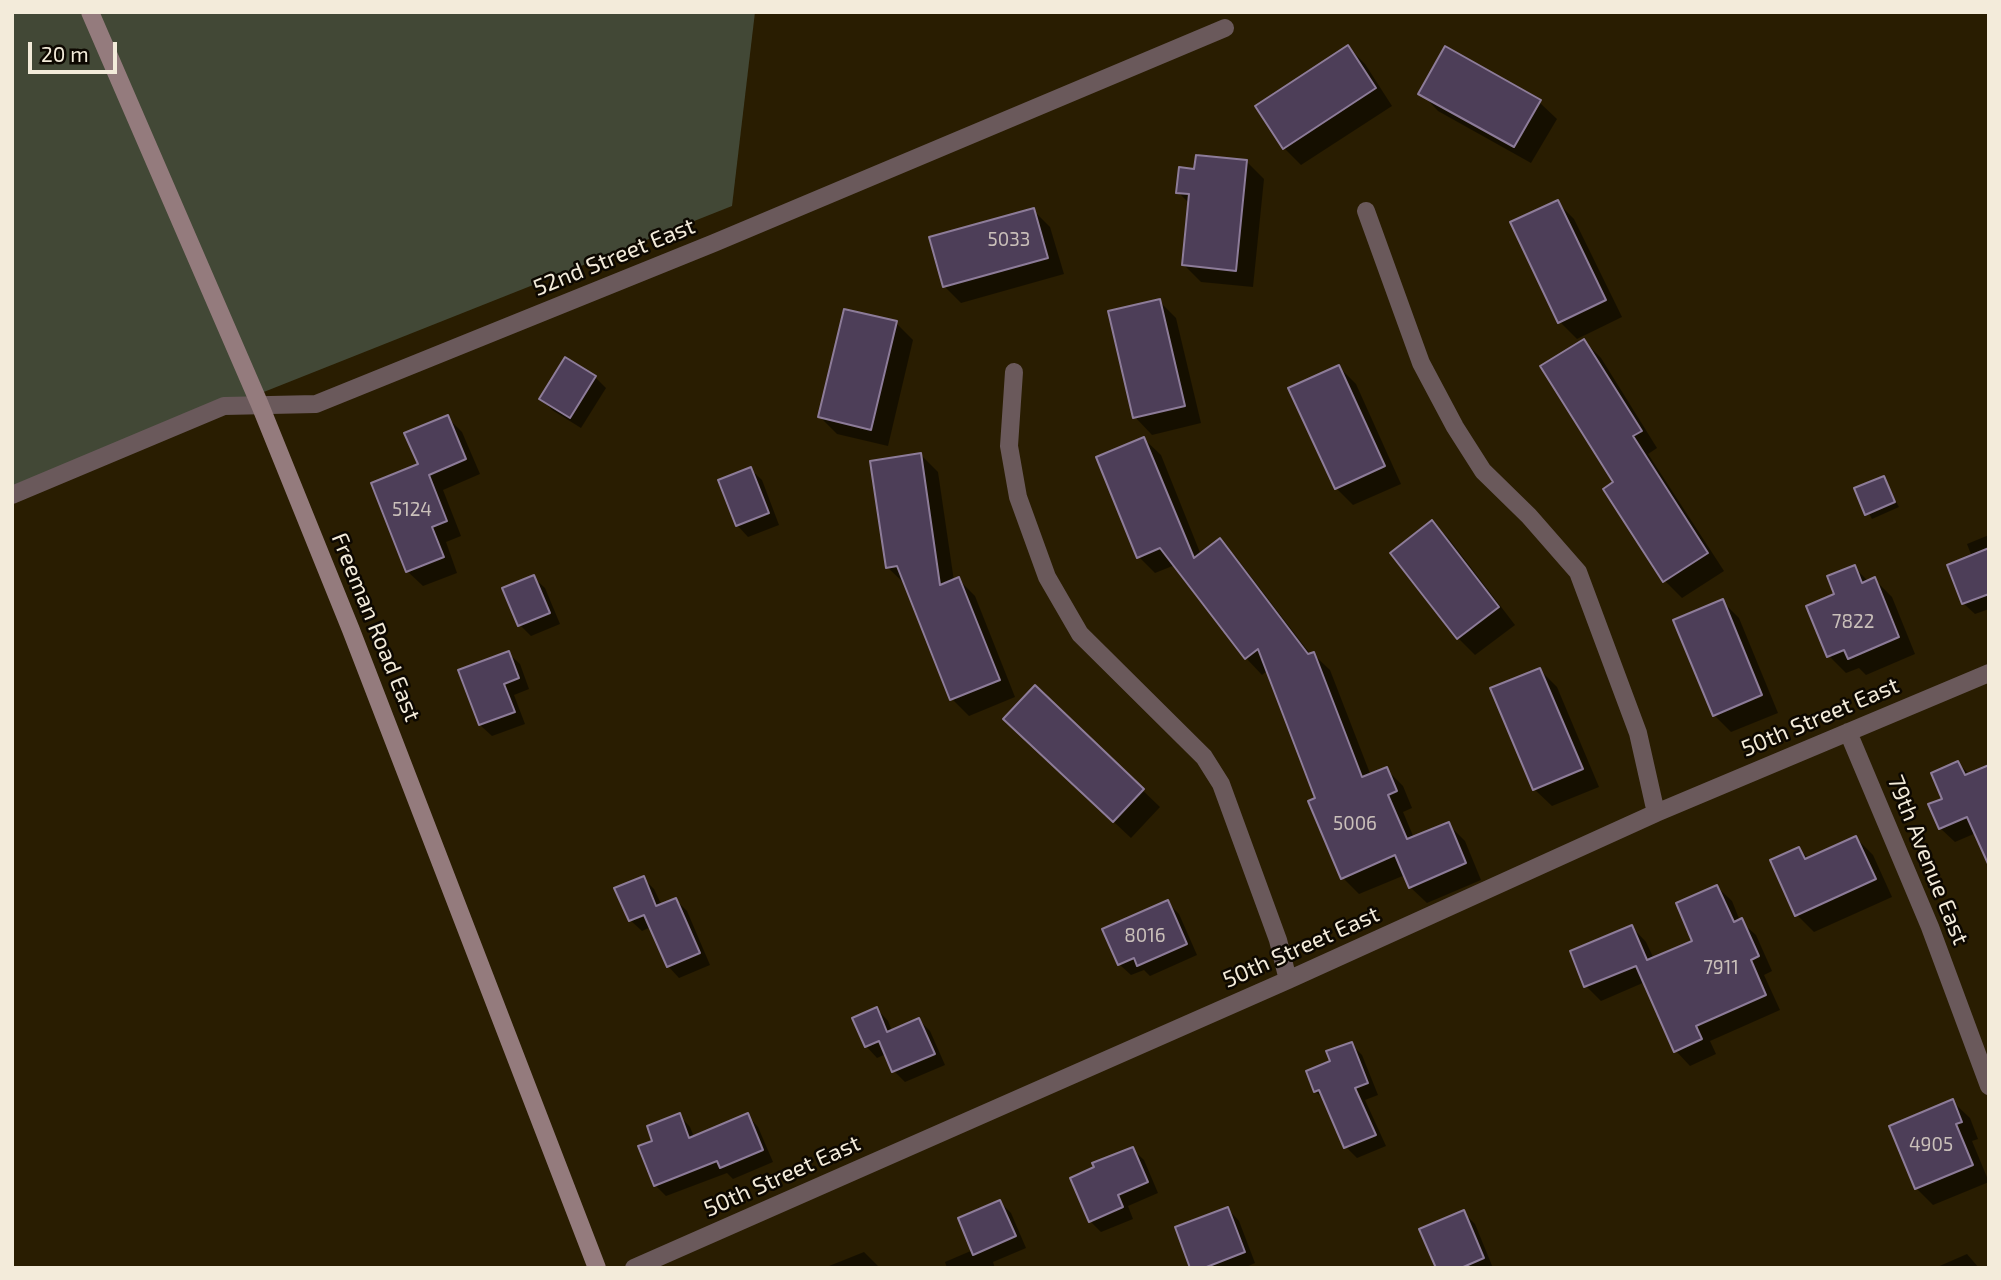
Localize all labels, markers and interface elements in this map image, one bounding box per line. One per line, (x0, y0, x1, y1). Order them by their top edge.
scale bar (32, 28, 121, 72)
text: 20 m (41, 41, 89, 66)
street label: 52nd Street East (529, 212, 699, 302)
house number: 5033 (988, 229, 1030, 251)
house number: 5124 (392, 499, 432, 521)
street label: Freeman Road East (326, 529, 426, 725)
house number: 7822 (1832, 611, 1874, 633)
street label: 50th Street East (1737, 671, 1903, 763)
street label: 79th Avenue East (1881, 771, 1975, 949)
house number: 5006 (1333, 813, 1377, 835)
street label: 50th Street East (1218, 900, 1384, 994)
house number: 8016 (1124, 925, 1166, 947)
house number: 7911 (1703, 957, 1739, 979)
street label: 50th Street East (699, 1129, 865, 1223)
house number: 4905 (1909, 1134, 1953, 1156)

